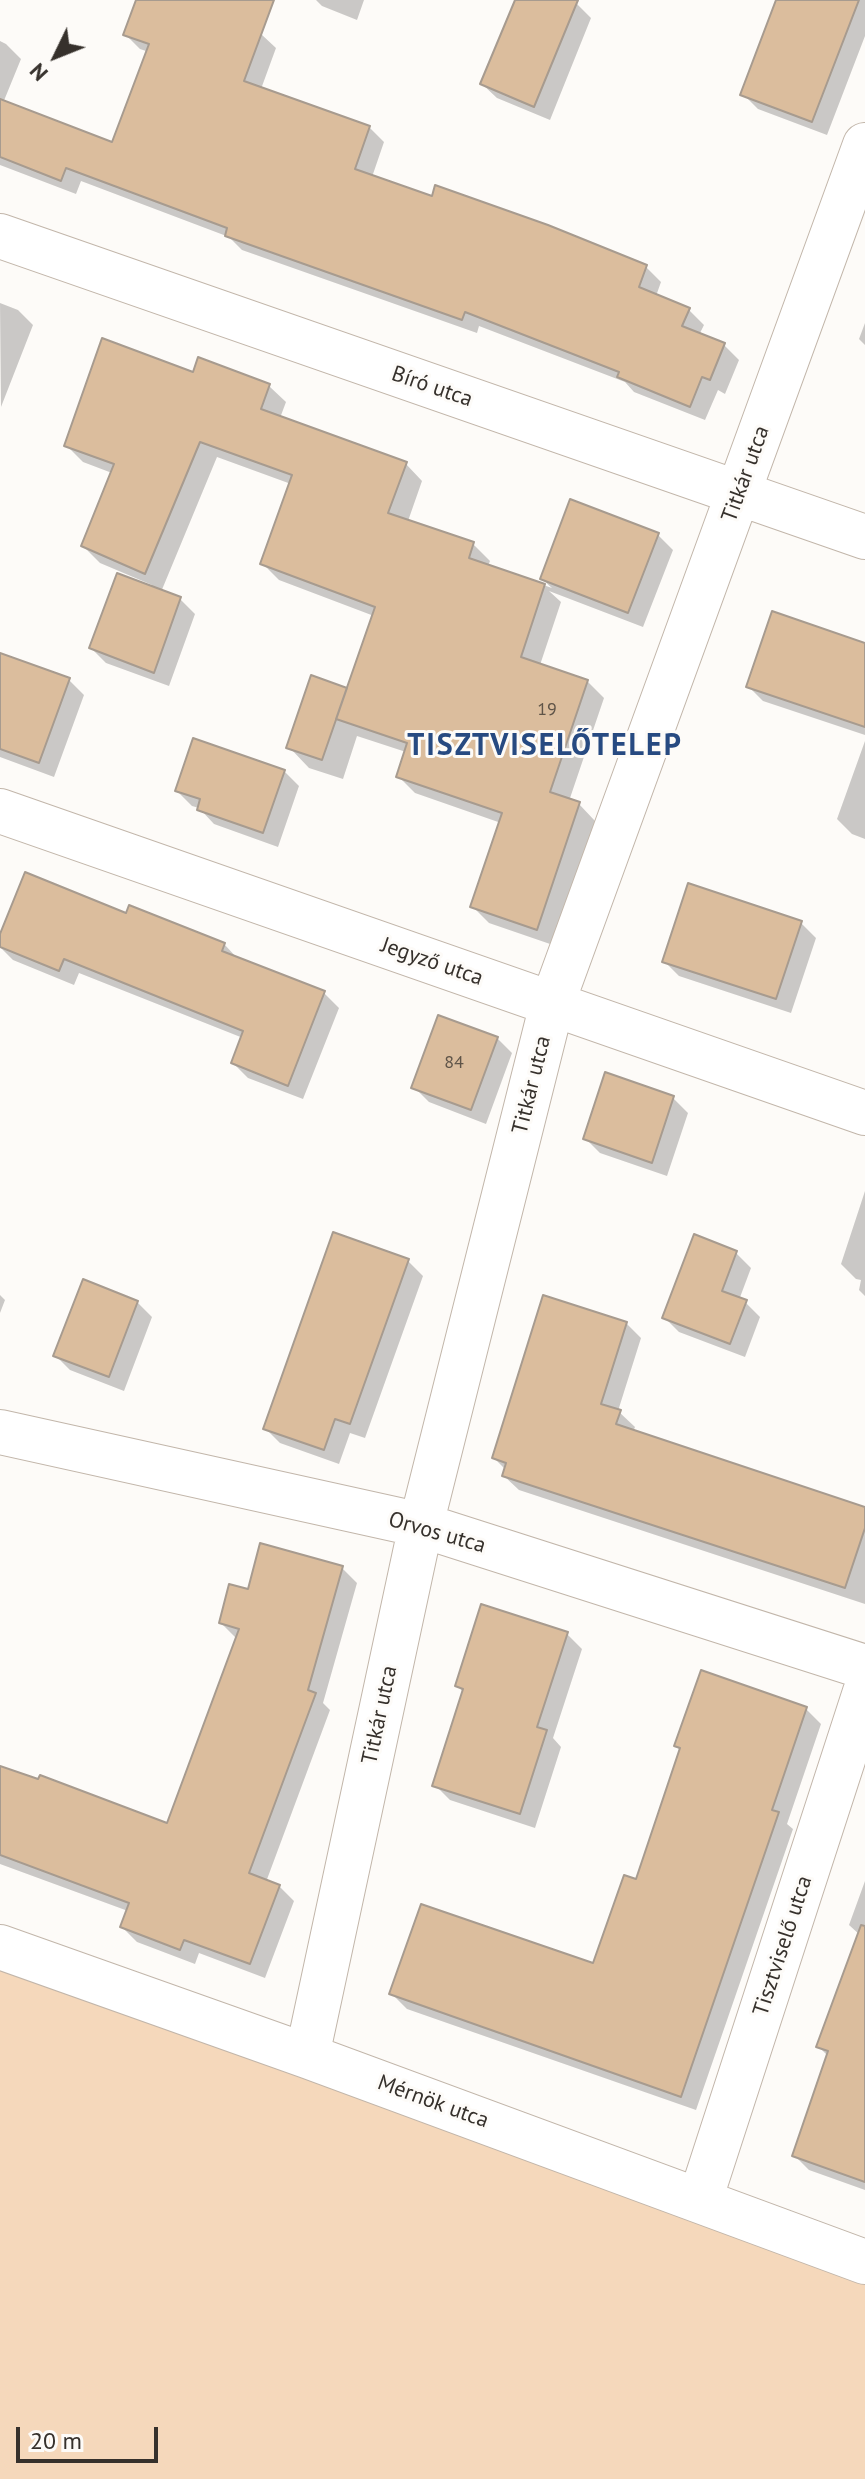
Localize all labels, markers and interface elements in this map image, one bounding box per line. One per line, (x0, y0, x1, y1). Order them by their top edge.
north arrow (16, 16, 96, 96)
text: N (23, 58, 54, 87)
street label: Bíró utca (388, 361, 476, 413)
street label: Titkár utca (716, 422, 776, 526)
house number: 19 (537, 699, 557, 721)
district label: TISZTVISELŐTELEP (407, 728, 683, 764)
street label: Jegyző utca (377, 932, 487, 992)
street label: Titkár utca (507, 1033, 557, 1137)
house number: 84 (444, 1052, 464, 1074)
street label: Orvos utca (385, 1507, 489, 1559)
street label: Titkár utca (357, 1663, 403, 1767)
street label: Tisztviselő utca (748, 1873, 818, 2019)
street label: Mérnök utca (374, 2070, 492, 2134)
scale bar (20, 2411, 162, 2461)
text: 20 m (30, 2425, 82, 2456)

